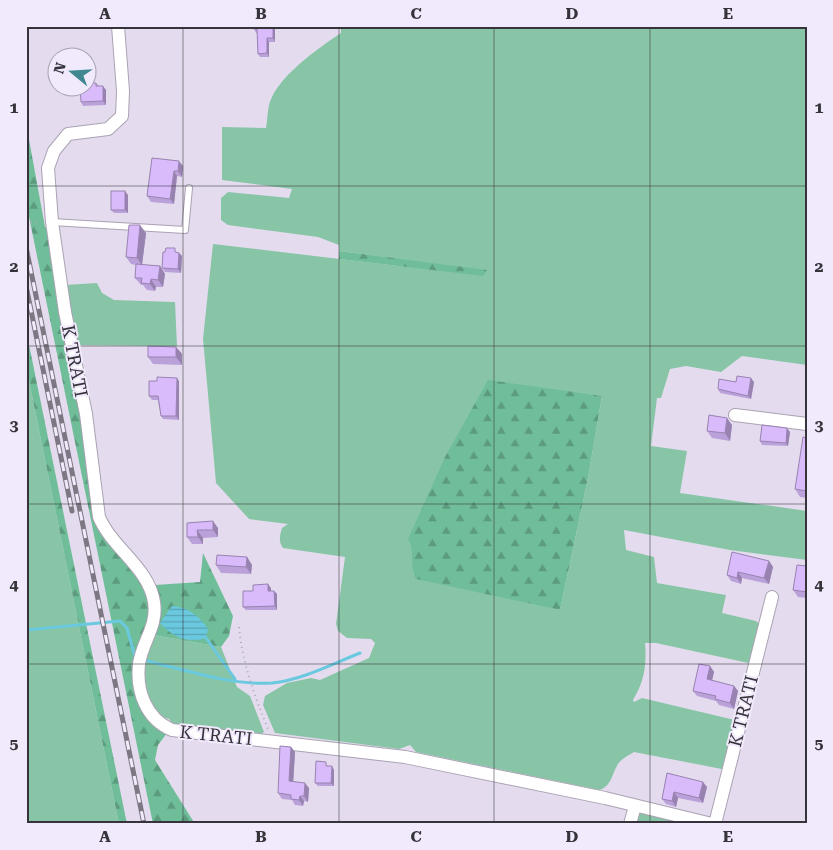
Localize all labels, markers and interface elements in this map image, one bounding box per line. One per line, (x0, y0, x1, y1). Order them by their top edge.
text: A (99, 4, 111, 23)
text: B (255, 4, 267, 23)
text: C (410, 4, 422, 23)
text: D (566, 4, 579, 23)
text: E (723, 4, 733, 23)
north arrow (48, 48, 98, 98)
text: N (50, 60, 69, 76)
text: 1 (10, 98, 19, 117)
text: 1 (815, 98, 824, 117)
text: 2 (10, 257, 19, 276)
text: 2 (815, 257, 824, 276)
street label: K TRATI (58, 323, 92, 399)
text: 3 (10, 416, 19, 435)
text: 3 (815, 416, 824, 435)
text: 4 (10, 575, 19, 594)
text: 4 (815, 575, 824, 594)
street label: K TRATI (724, 673, 762, 749)
street label: K TRATI (179, 721, 253, 749)
text: 5 (10, 734, 19, 753)
text: 5 (815, 734, 824, 753)
text: A (99, 827, 111, 846)
text: B (255, 827, 267, 846)
text: C (410, 827, 422, 846)
text: D (566, 827, 579, 846)
text: E (723, 827, 733, 846)

